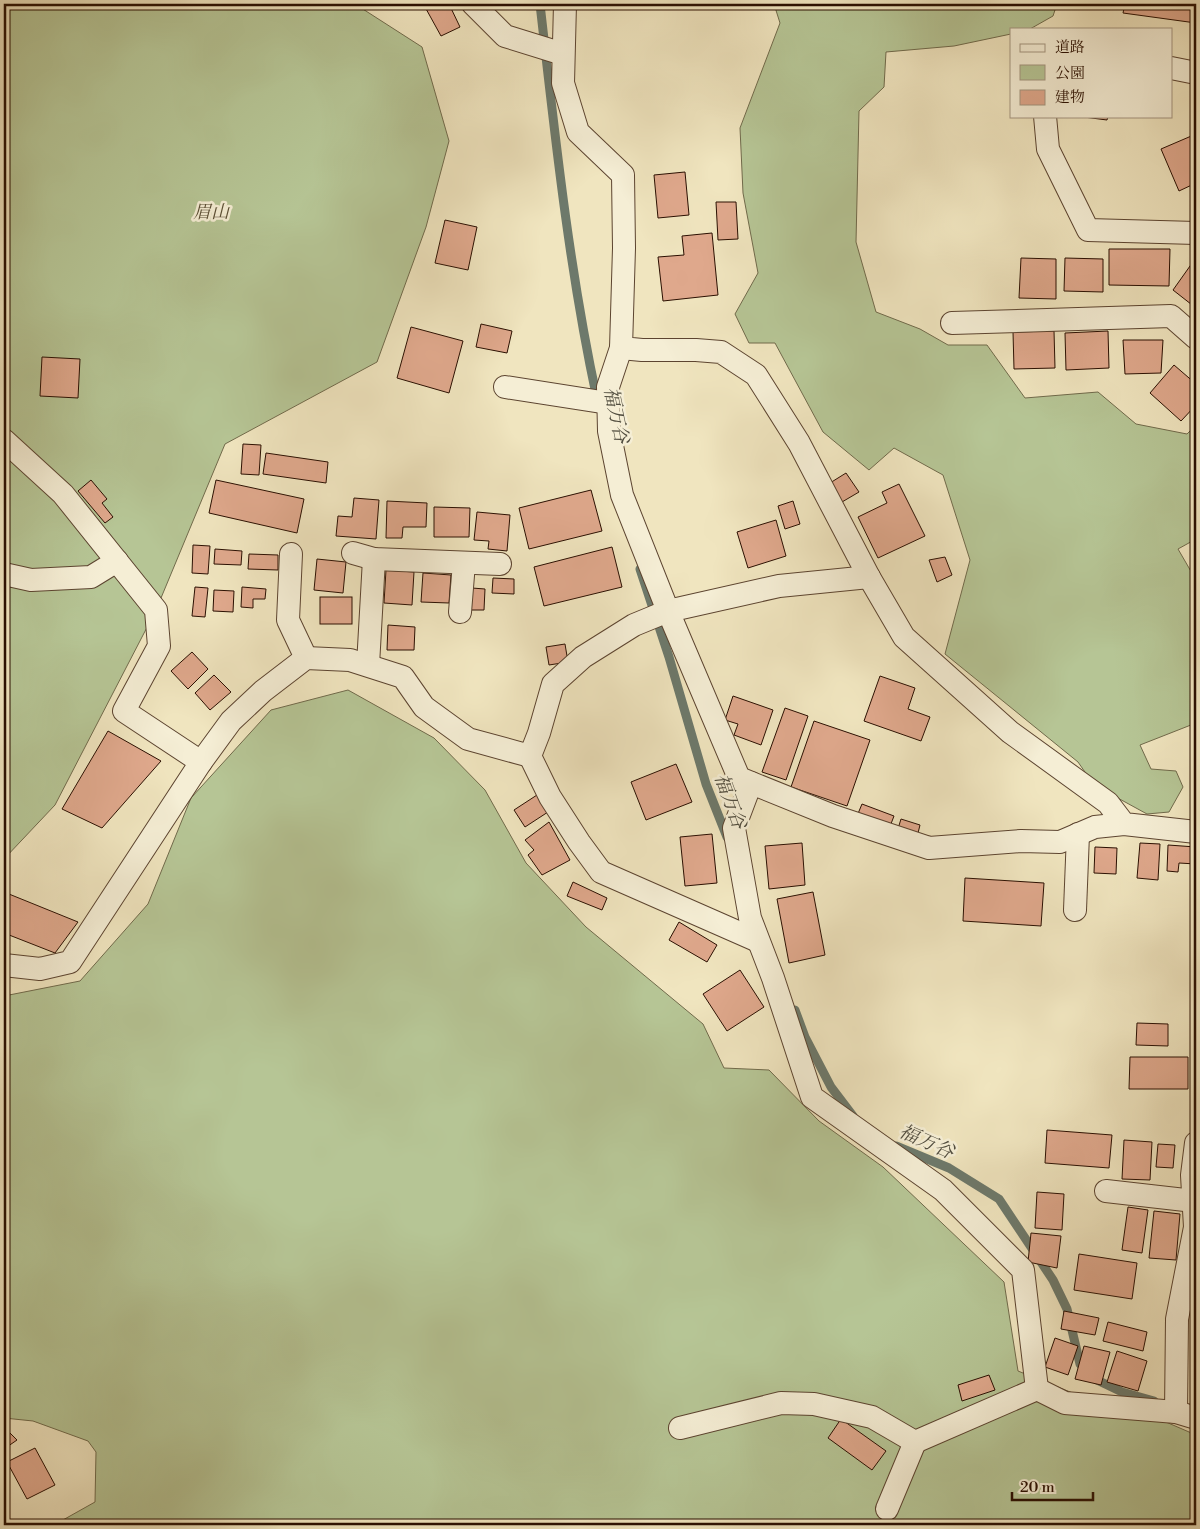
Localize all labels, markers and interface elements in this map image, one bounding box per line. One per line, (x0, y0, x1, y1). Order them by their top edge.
legend (1010, 28, 1172, 118)
text: 道路 (1055, 38, 1085, 57)
text: 公園 (1055, 64, 1085, 83)
text: 建物 (1055, 88, 1085, 107)
park label: 眉山 (193, 201, 231, 224)
water label: 福万谷 (598, 385, 634, 447)
water label: 福万谷 (709, 770, 751, 833)
water label: 福万谷 (896, 1119, 958, 1165)
scale bar (1012, 1469, 1094, 1501)
text: 20 m (1020, 1478, 1055, 1497)

